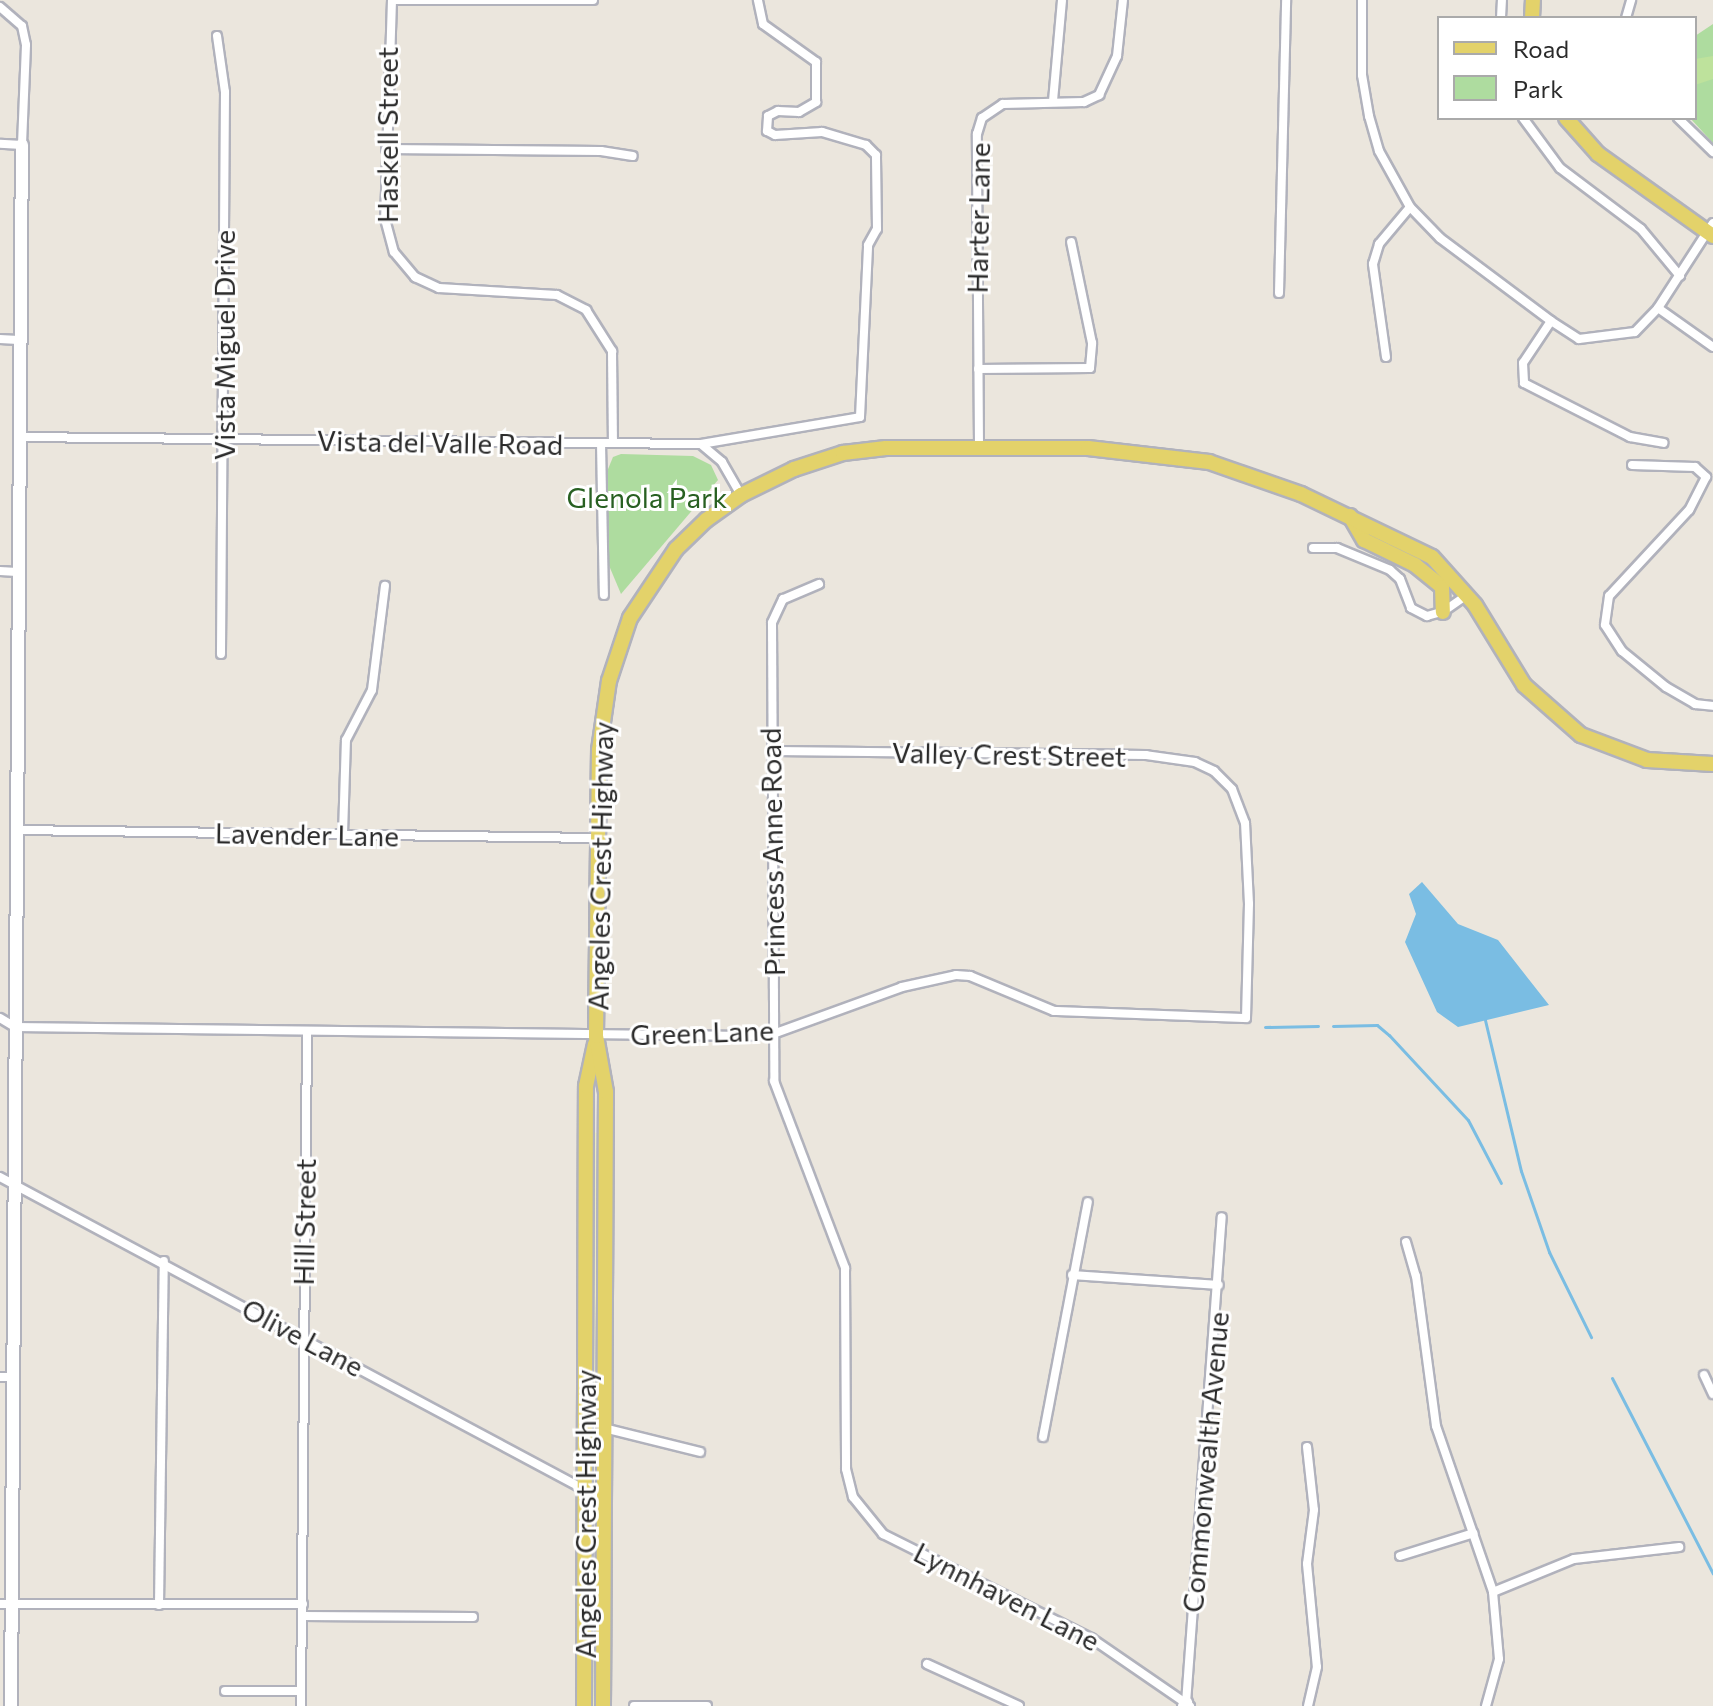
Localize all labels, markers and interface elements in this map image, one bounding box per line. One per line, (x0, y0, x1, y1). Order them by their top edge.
legend (1437, 16, 1697, 120)
text: Road (1513, 34, 1569, 63)
street label: Haskell Street (370, 47, 404, 223)
text: Park (1513, 74, 1563, 103)
street label: Harter Lane (960, 142, 996, 294)
street label: Vista Miguel Drive (207, 230, 241, 460)
street label: Vista del Valle Road (317, 423, 563, 461)
park label: Glenola Park (567, 480, 727, 514)
street label: Angeles Crest Highway (581, 721, 619, 1011)
street label: Princess Anne Road (753, 728, 791, 976)
street label: Valley Crest Street (892, 735, 1126, 773)
street label: Lavender Lane (215, 816, 399, 852)
street label: Green Lane (630, 1013, 774, 1051)
street label: Hill Street (286, 1158, 322, 1286)
street label: Olive Lane (237, 1291, 369, 1383)
street label: Commonwealth Avenue (1175, 1310, 1235, 1614)
street label: Angeles Crest Highway (568, 1369, 602, 1659)
street label: Lynnhaven Lane (909, 1535, 1105, 1657)

